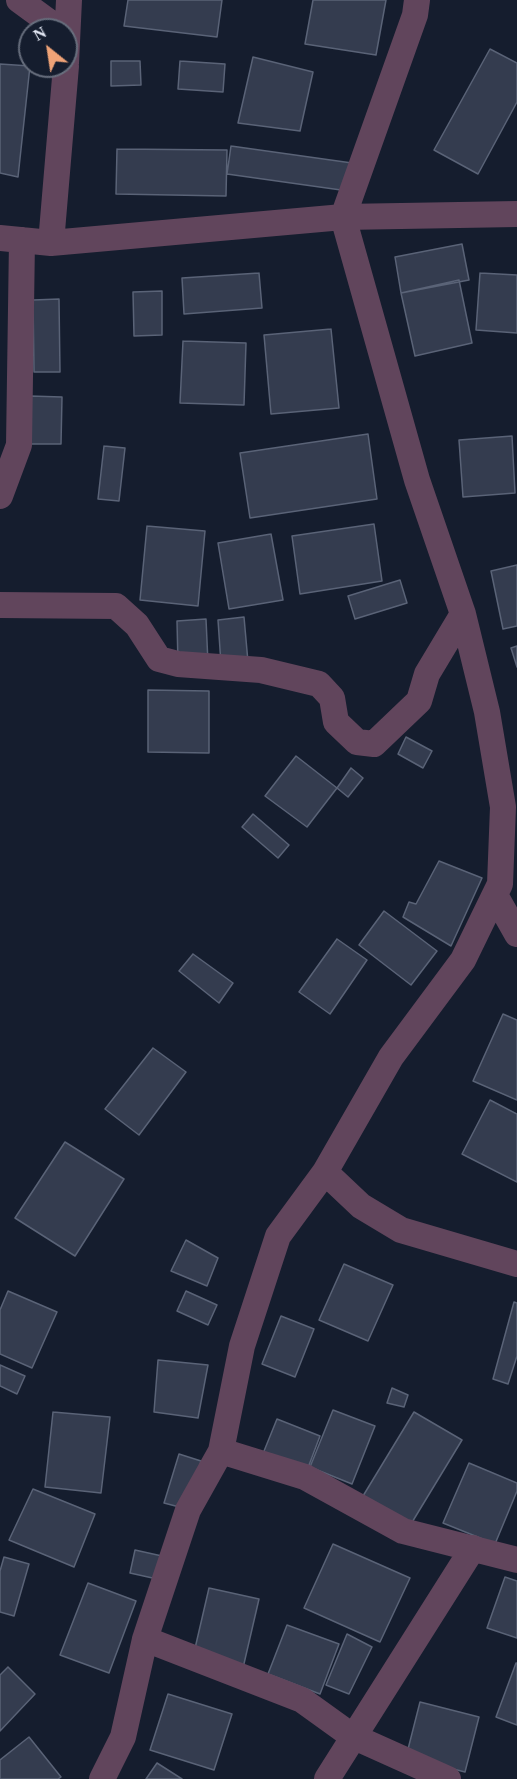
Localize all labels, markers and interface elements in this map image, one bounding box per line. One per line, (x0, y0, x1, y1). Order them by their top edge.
north arrow (18, 18, 78, 78)
text: N (30, 23, 49, 44)

